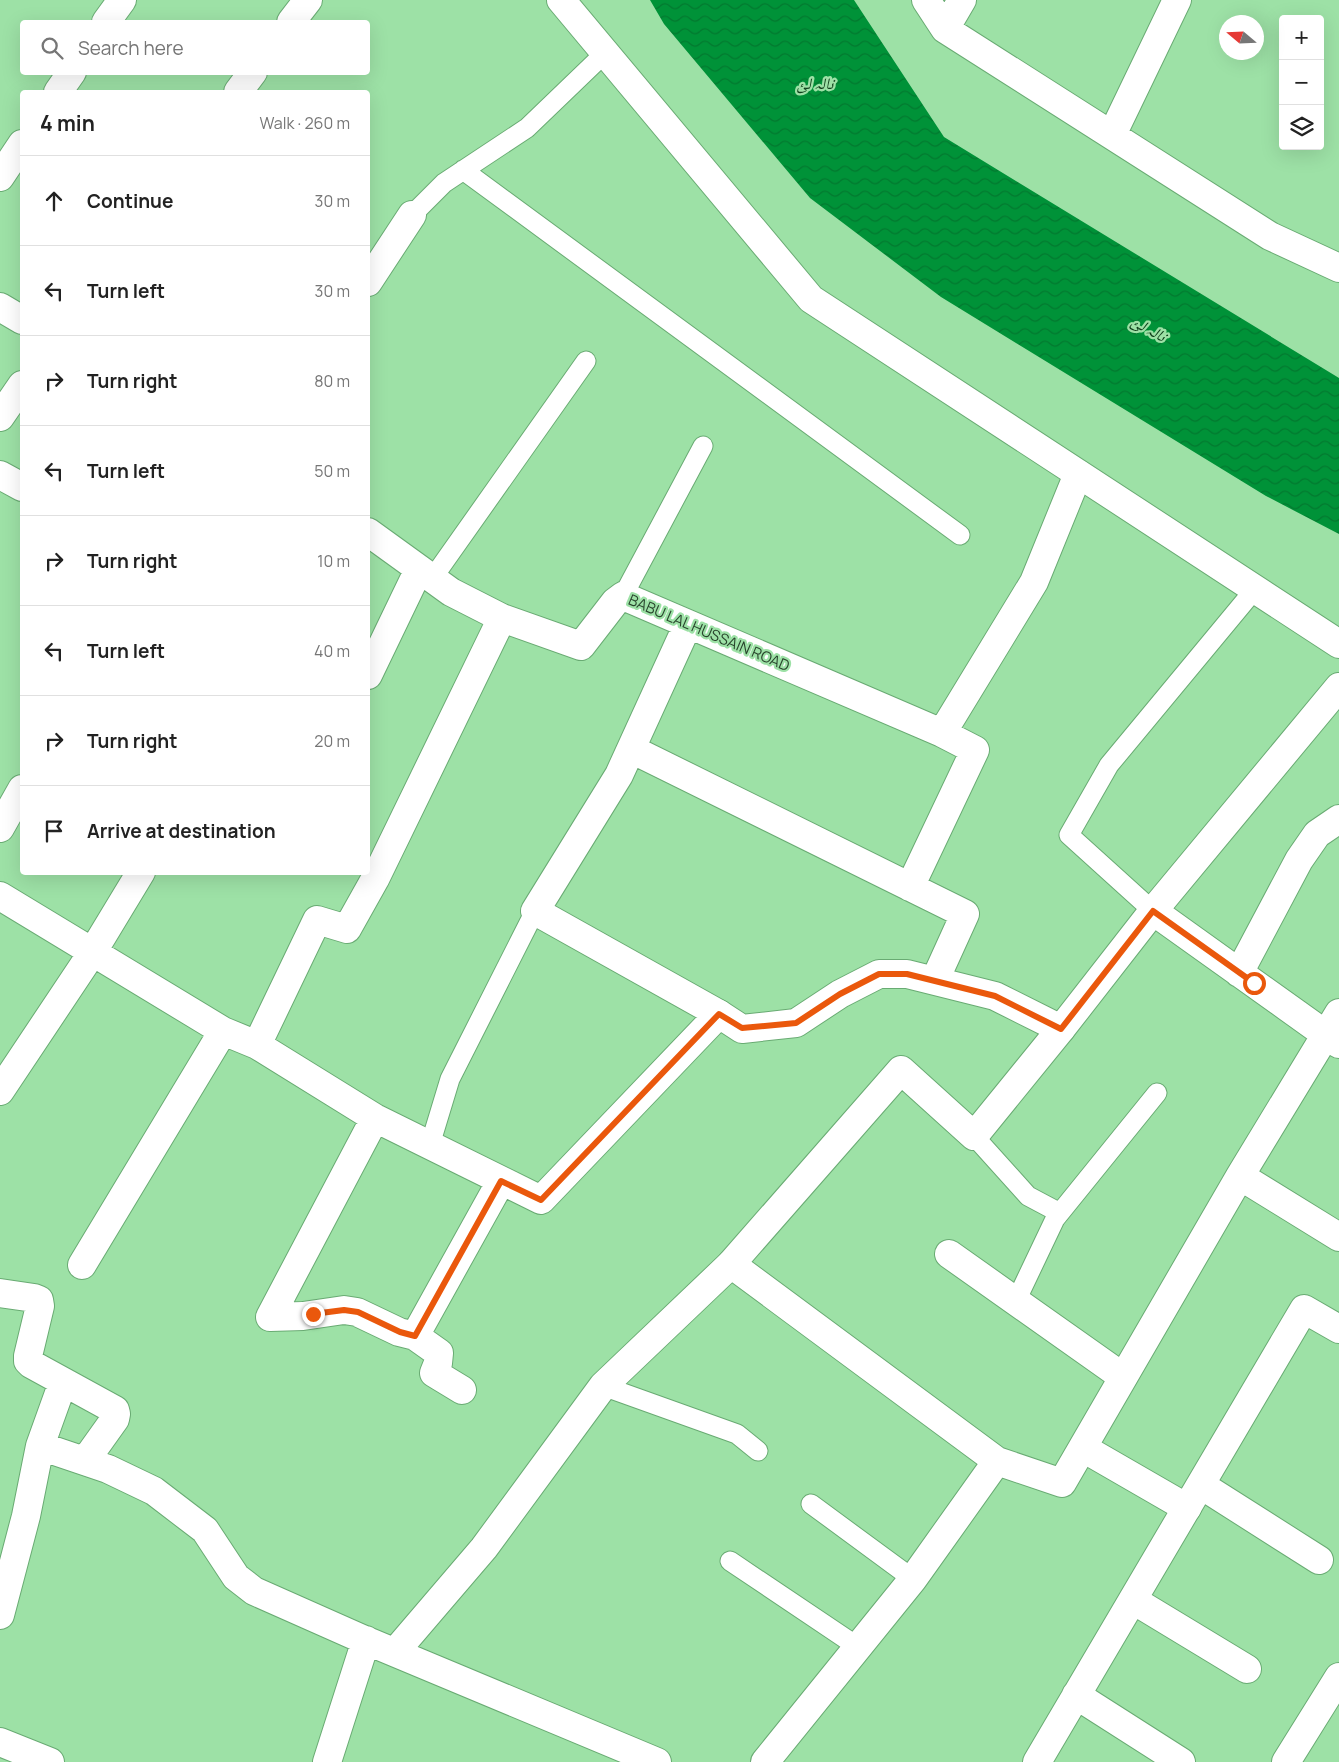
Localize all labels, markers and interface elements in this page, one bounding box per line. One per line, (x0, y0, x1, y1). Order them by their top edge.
north arrow (1219, 15, 1264, 60)
map controls (1279, 15, 1324, 150)
button: + (1279, 15, 1324, 60)
search box (20, 20, 370, 75)
icon: search (38, 34, 66, 62)
text: Search here (78, 35, 184, 61)
button: − (1279, 60, 1324, 105)
water label: نالہ لئ (797, 72, 836, 94)
button: layers (1279, 105, 1324, 150)
text: 4 min (40, 109, 95, 137)
text: Walk · 260 m (260, 112, 350, 134)
icon: ahead (40, 187, 68, 215)
text: Continue (87, 188, 173, 214)
text: 30 m (315, 190, 350, 212)
icon: left (40, 277, 68, 305)
text: Turn left (87, 278, 165, 304)
text: 30 m (315, 280, 350, 302)
water label: نالہ لئ (1128, 309, 1173, 348)
icon: right (40, 367, 68, 395)
text: Turn right (87, 368, 177, 394)
text: 80 m (314, 370, 350, 392)
icon: left (40, 457, 68, 485)
text: Turn left (87, 458, 165, 484)
text: 50 m (314, 460, 350, 482)
icon: right (40, 547, 68, 575)
text: Turn right (87, 548, 177, 574)
text: 10 m (317, 550, 350, 572)
street label: BABU LAL HUSSAIN ROAD (625, 589, 793, 676)
icon: left (40, 637, 68, 665)
text: Turn left (87, 638, 165, 664)
text: 40 m (314, 640, 350, 662)
icon: right (40, 727, 68, 755)
text: Turn right (87, 728, 177, 754)
text: 20 m (314, 730, 350, 752)
icon: arrive (40, 817, 68, 845)
text: Arrive at destination (87, 818, 276, 844)
route start (1243, 972, 1266, 995)
route end (302, 1303, 325, 1326)

